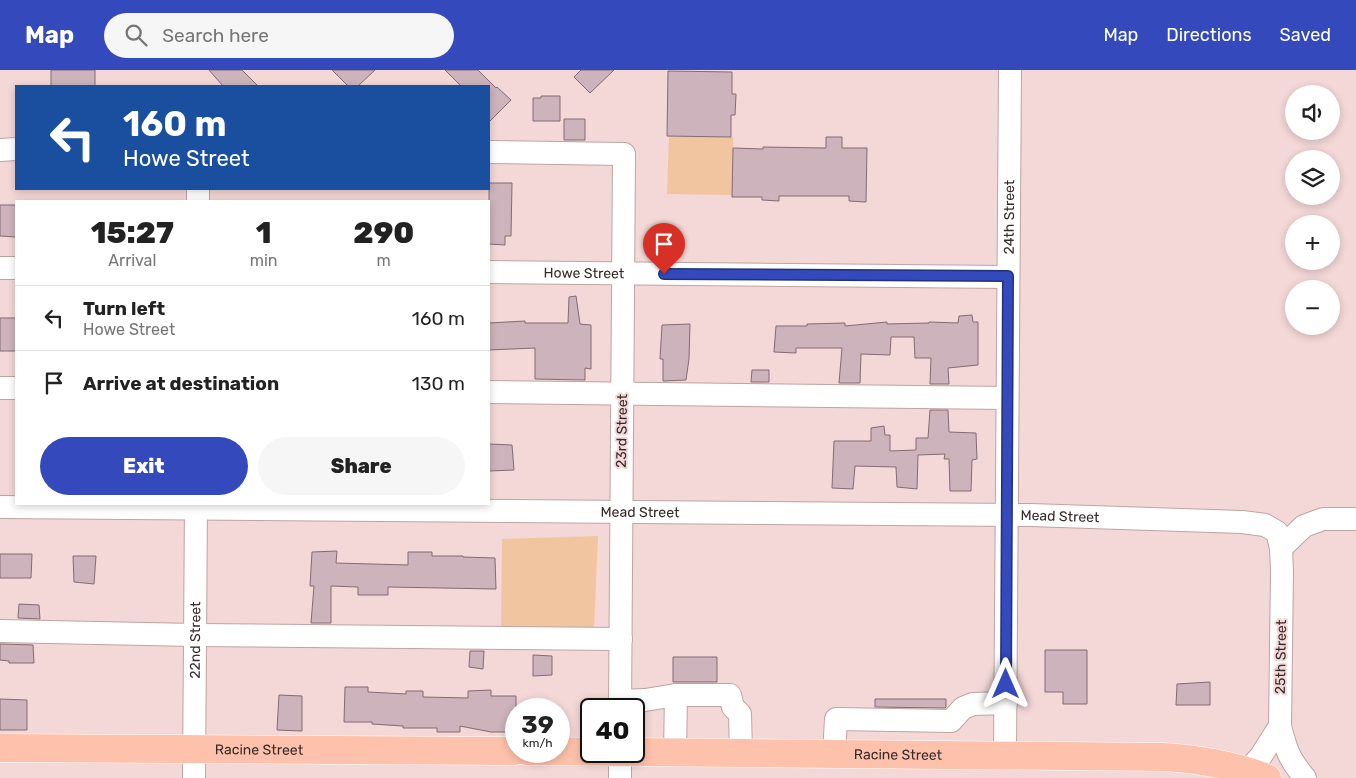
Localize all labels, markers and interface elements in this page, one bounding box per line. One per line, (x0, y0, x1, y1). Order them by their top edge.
search box (104, 13, 454, 58)
text: Map (25, 21, 74, 49)
icon: search (122, 21, 150, 49)
text: Search here (162, 24, 269, 47)
text: Map (1103, 24, 1138, 46)
text: Directions (1166, 24, 1252, 46)
text: Saved (1280, 24, 1331, 46)
map controls (1285, 85, 1340, 335)
button: sound (1285, 85, 1340, 140)
text: 160 m (123, 103, 227, 145)
icon: left (40, 105, 105, 170)
text: Howe Street (123, 145, 250, 172)
button: layers (1285, 150, 1340, 205)
street label: 24th Street (1000, 179, 1018, 254)
text: 15:27 (91, 215, 174, 251)
text: 1 (256, 215, 271, 251)
text: 290 (353, 215, 414, 251)
button: + (1285, 215, 1340, 270)
pin (643, 223, 685, 274)
icon: arrive (650, 230, 678, 258)
text: Arrival (108, 251, 156, 270)
text: min (250, 251, 277, 270)
text: m (377, 251, 391, 270)
street label: Howe Street (544, 264, 625, 282)
button: − (1285, 280, 1340, 335)
text: Turn left (83, 297, 165, 320)
icon: left (40, 304, 68, 332)
text: 160 m (412, 307, 465, 330)
text: Howe Street (83, 320, 175, 339)
icon: arrive (40, 369, 68, 397)
text: Arrive at destination (83, 372, 279, 395)
text: 130 m (412, 372, 465, 395)
street label: 23rd Street (613, 393, 631, 468)
button: Exit (40, 437, 248, 495)
button: Share (258, 437, 465, 495)
street label: Mead Street (600, 503, 680, 521)
street label: Mead Street (1020, 506, 1100, 526)
street label: 22nd Street (186, 601, 204, 679)
street label: 25th Street (1272, 619, 1290, 694)
position arrow (979, 657, 1031, 709)
speed limit sign: 40 (580, 698, 645, 763)
text: 39 (521, 710, 554, 739)
text: km/h (523, 736, 552, 750)
street label: Racine Street (215, 741, 304, 758)
street label: Racine Street (854, 746, 943, 763)

